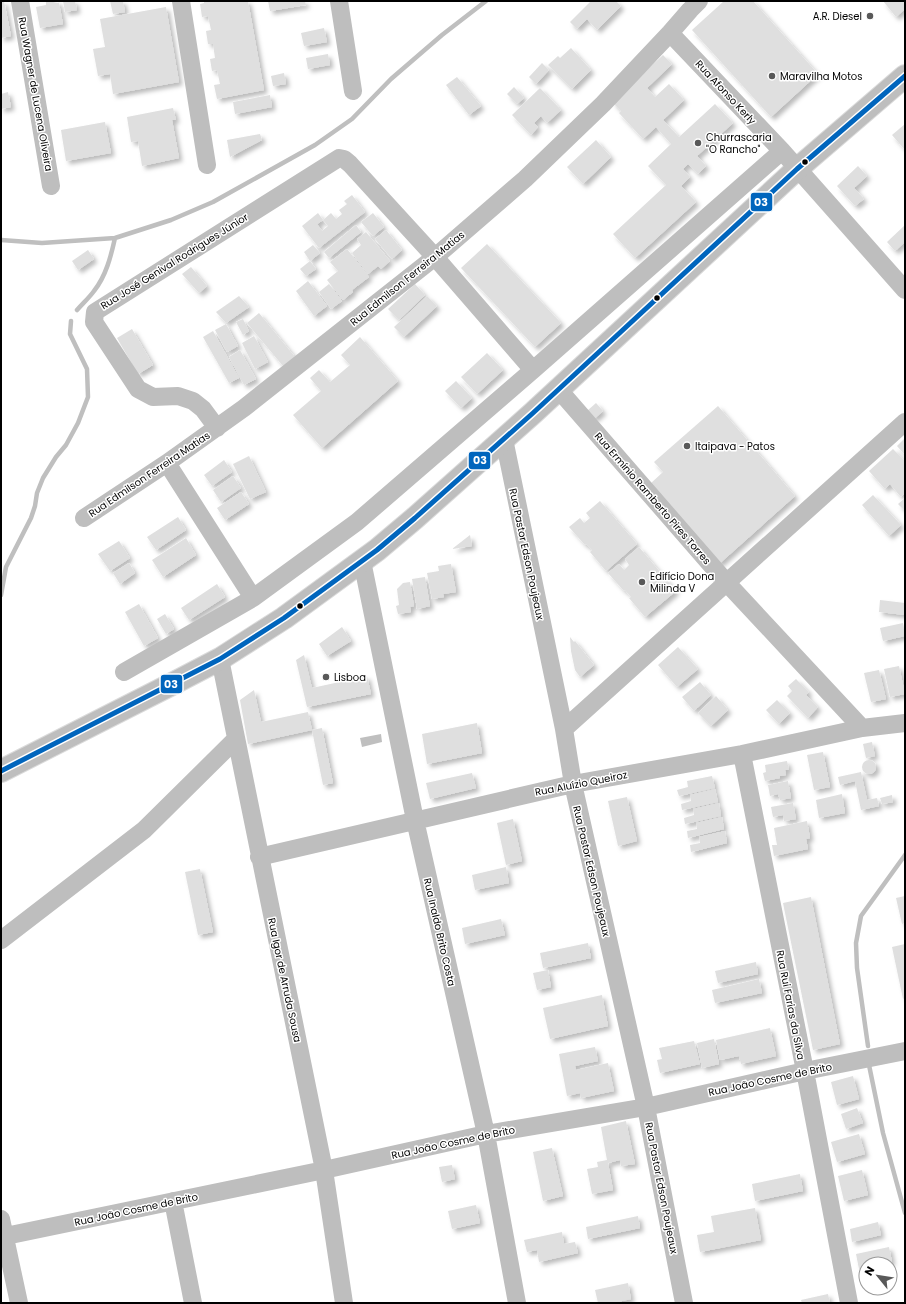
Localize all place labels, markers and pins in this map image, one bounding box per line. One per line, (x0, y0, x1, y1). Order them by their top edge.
place label: A.R. Diesel (813, 9, 862, 24)
marker: A.R. Diesel (865, 11, 875, 21)
place label: Maravilha Motos (780, 69, 863, 84)
marker: Maravilha Motos (767, 71, 777, 81)
place label: Churrascaria "O Rancho" (706, 130, 772, 157)
marker: Churrascaria "O Rancho" (693, 138, 703, 148)
unlabelled marker (800, 157, 810, 167)
unlabelled marker (652, 293, 662, 303)
place label: Itaipava - Patos (695, 439, 775, 454)
marker: Itaipava - Patos (682, 441, 692, 451)
place label: Edifício Dona Milinda V (650, 569, 714, 596)
marker: Edifício Dona Milinda V (637, 577, 647, 587)
unlabelled marker (295, 601, 305, 611)
place label: Lisboa (334, 670, 366, 685)
marker: Lisboa (321, 672, 331, 682)

